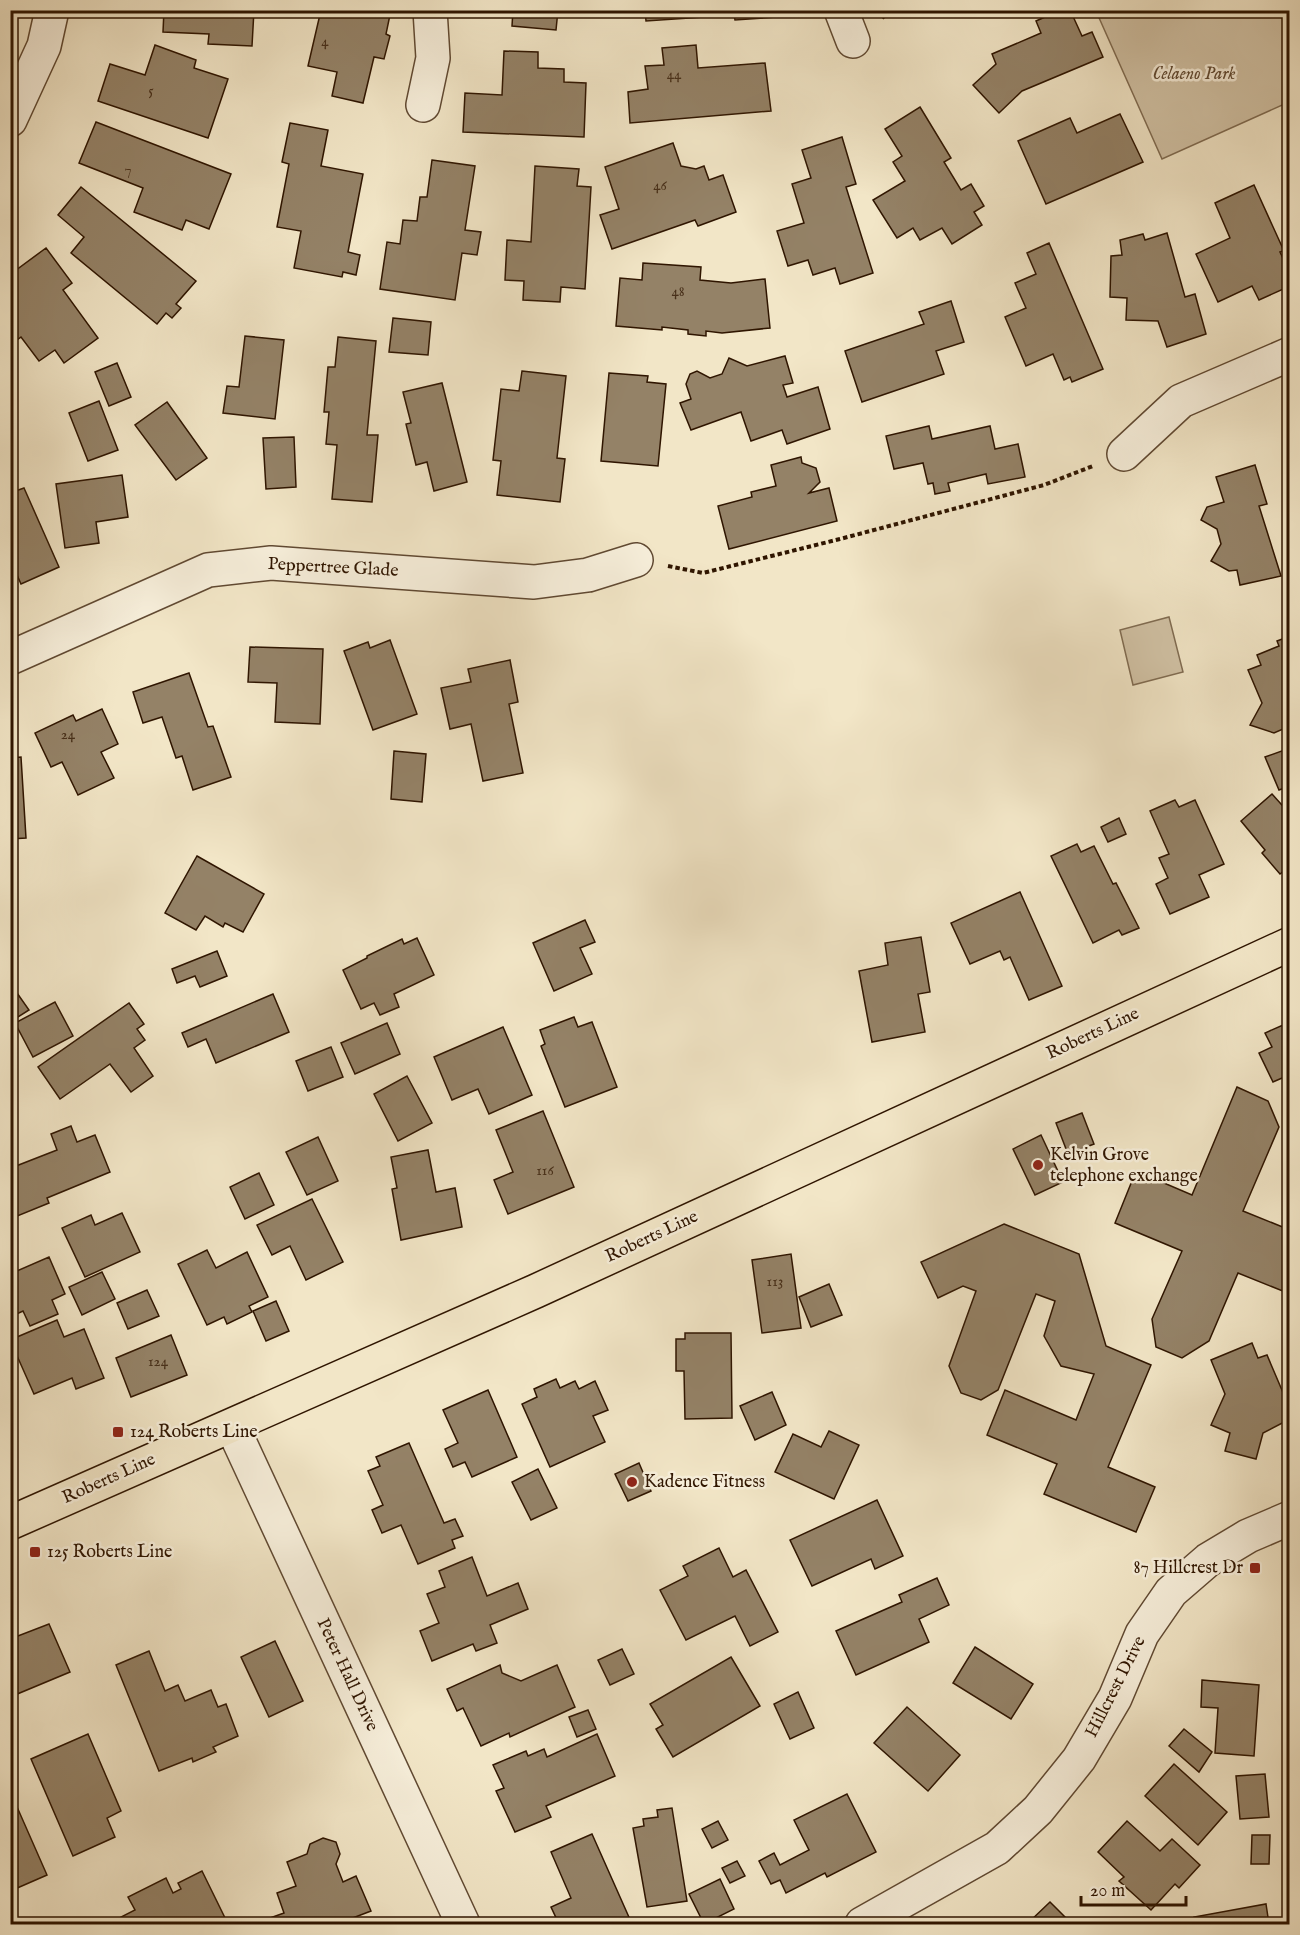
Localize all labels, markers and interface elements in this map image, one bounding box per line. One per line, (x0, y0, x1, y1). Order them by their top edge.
house number: 4 (321, 32, 329, 51)
park label: Celaeno Park (1152, 63, 1236, 86)
house number: 44 (667, 65, 682, 84)
house number: 5 (148, 81, 154, 100)
house number: 7 (124, 160, 132, 179)
house number: 46 (653, 176, 668, 195)
house number: 48 (671, 282, 685, 301)
street label: Peppertree Glade (267, 553, 399, 583)
house number: 24 (61, 725, 76, 744)
street label: Roberts Line (1043, 1003, 1143, 1065)
place label: Kelvin Grove telephone exchange (1050, 1144, 1198, 1188)
marker: Kelvin Grove telephone exchange (1031, 1158, 1045, 1172)
house number: 116 (536, 1161, 554, 1180)
street label: Roberts Line (602, 1206, 702, 1268)
house number: 113 (767, 1272, 783, 1291)
house number: 124 (148, 1352, 169, 1371)
place label: 124 Roberts Line (130, 1421, 258, 1444)
marker: 124 Roberts Line (111, 1425, 125, 1439)
street label: Roberts Line (59, 1448, 159, 1510)
place label: Kadence Fitness (644, 1471, 765, 1494)
marker: Kadence Fitness (625, 1475, 639, 1489)
place label: 125 Roberts Line (47, 1541, 172, 1564)
marker: 125 Roberts Line (28, 1545, 42, 1559)
place label: 87 Hillcrest Dr (1133, 1557, 1243, 1580)
marker: 87 Hillcrest Dr (1248, 1561, 1262, 1575)
street label: Peter Hall Drive (311, 1615, 383, 1735)
street label: Hillcrest Drive (1081, 1632, 1151, 1742)
scale bar (1081, 1869, 1186, 1907)
text: 20 m (1090, 1880, 1125, 1903)

